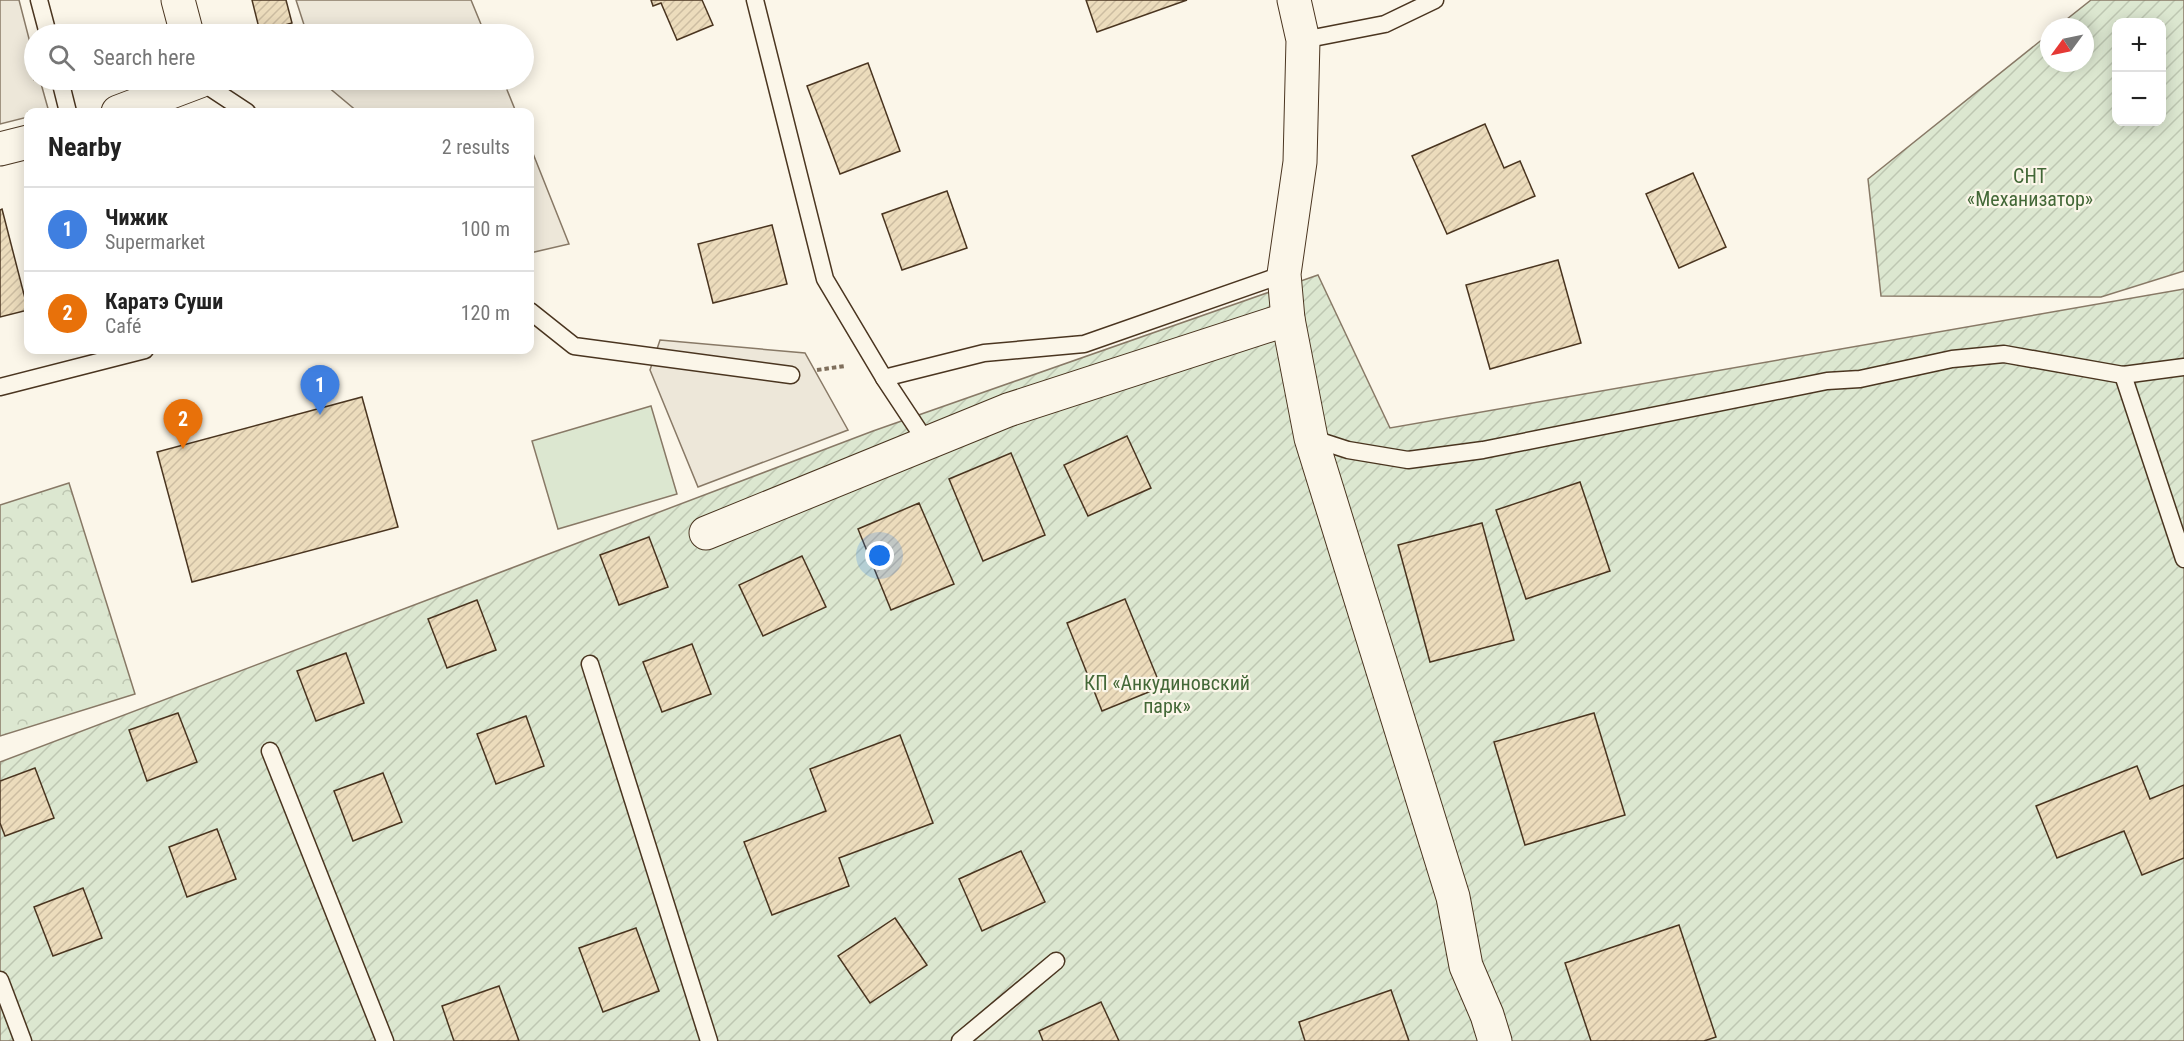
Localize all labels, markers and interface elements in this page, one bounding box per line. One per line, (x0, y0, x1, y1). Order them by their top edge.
north arrow (2040, 18, 2094, 72)
map controls (2112, 18, 2166, 126)
button: + (2112, 18, 2166, 72)
search box (24, 24, 534, 90)
icon: search (45, 41, 78, 74)
text: Search here (93, 45, 195, 70)
button: − (2112, 72, 2166, 126)
text: Nearby (48, 132, 122, 162)
text: 2 results (442, 135, 510, 159)
park label: СНТ «Механизатор» (1967, 164, 2093, 211)
text: Чижик (105, 205, 168, 230)
text: 1 (62, 217, 73, 241)
text: 100 m (461, 217, 510, 241)
text: Supermarket (105, 230, 205, 254)
text: Каратэ Суши (105, 289, 223, 314)
text: 2 (62, 301, 73, 325)
text: 120 m (461, 301, 510, 325)
text: Café (105, 314, 141, 338)
pin: 1 (300, 366, 340, 415)
pin: 2 (164, 400, 202, 449)
your location (865, 541, 894, 570)
park label: КП «Анкудиновский парк» (1084, 671, 1250, 718)

